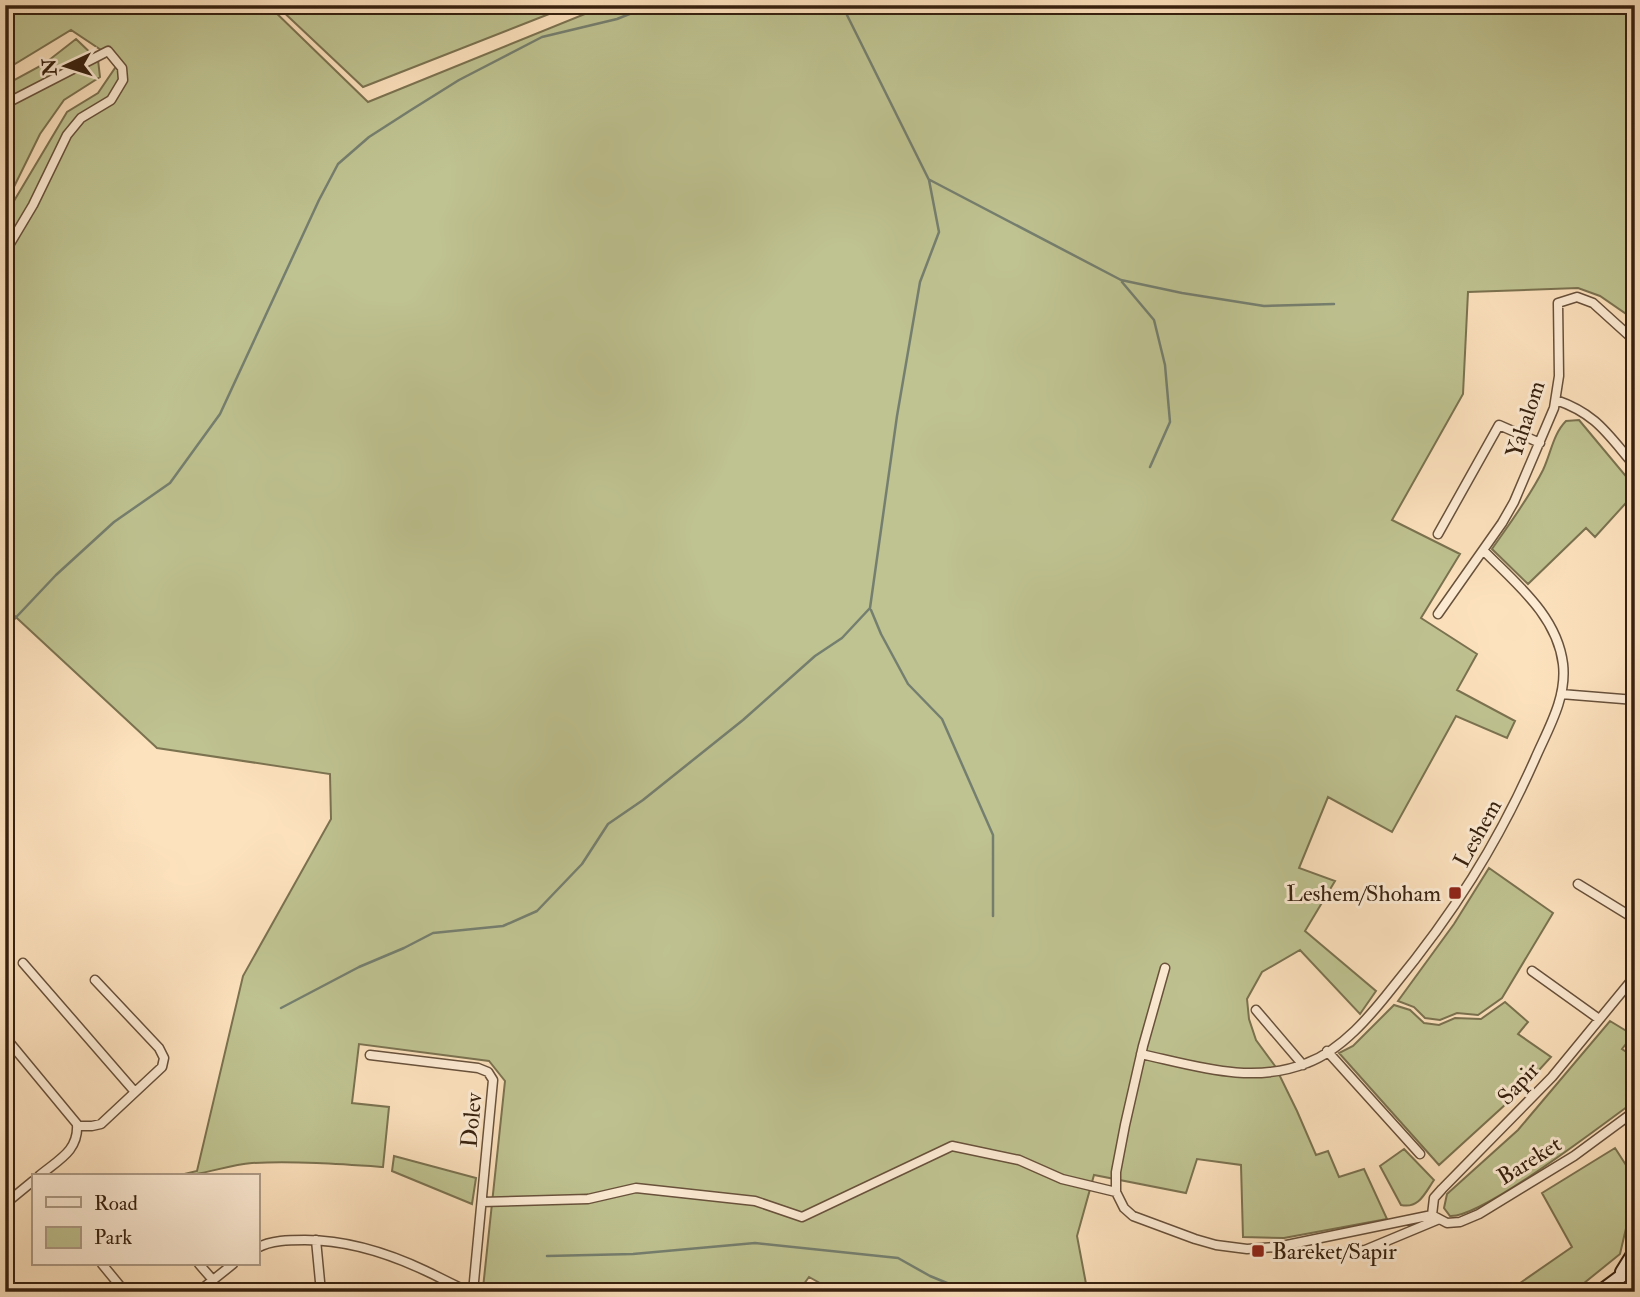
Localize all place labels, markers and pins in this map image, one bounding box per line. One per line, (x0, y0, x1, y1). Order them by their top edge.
place label: Leshem/Shoham (1286, 879, 1441, 908)
marker: Leshem/Shoham (1447, 885, 1463, 901)
place label: Bareket/Sapir (1272, 1237, 1397, 1267)
marker: Bareket/Sapir (1250, 1243, 1266, 1259)

